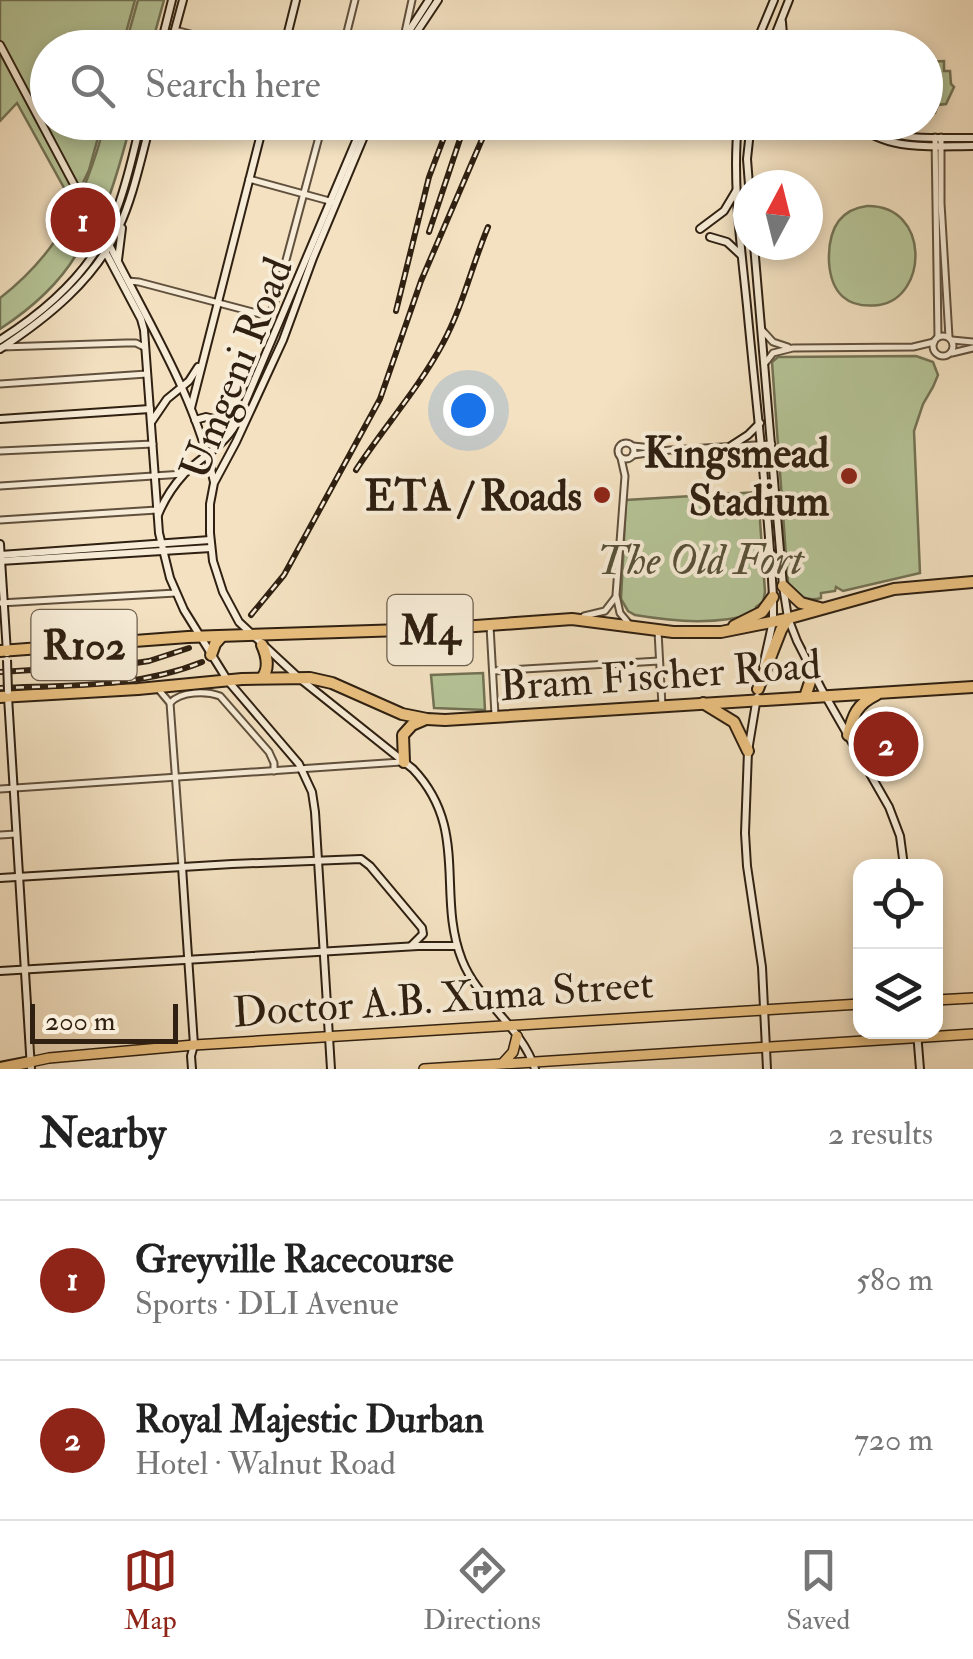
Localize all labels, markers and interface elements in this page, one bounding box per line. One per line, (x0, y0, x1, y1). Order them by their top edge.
search box (30, 30, 943, 140)
icon: search (65, 58, 120, 113)
text: Search here (145, 61, 321, 109)
north arrow (733, 170, 823, 260)
pin: 1 (51, 182, 116, 258)
street label: Umgeni Road (169, 250, 305, 487)
your location (443, 385, 494, 436)
place label: Kingsmead Stadium (644, 428, 829, 528)
marker: Kingsmead Stadium (838, 465, 860, 487)
place label: ETA / Roads (364, 471, 582, 523)
marker: ETA / Roads (591, 484, 613, 506)
park label: The Old Fort (597, 535, 805, 587)
road number: M4 (388, 595, 472, 665)
road number: R102 (32, 610, 136, 680)
street label: Bram Fischer Road (498, 639, 823, 713)
pin: 2 (854, 706, 918, 782)
map controls (853, 859, 943, 1039)
button: locate (853, 859, 943, 949)
button: layers (853, 949, 943, 1039)
street label: Doctor A.B. Xuma Street (231, 958, 655, 1040)
scale bar (30, 999, 178, 1044)
text: 200 m (45, 1004, 116, 1039)
text: Nearby (40, 1108, 166, 1160)
text: 2 results (828, 1114, 933, 1154)
text: Greyville Racecourse (135, 1236, 454, 1284)
text: 1 (67, 1260, 78, 1300)
text: 580 m (856, 1260, 933, 1300)
text: Sports · DLI Avenue (135, 1284, 399, 1324)
text: Royal Majestic Durban (135, 1396, 484, 1444)
text: 2 (64, 1420, 81, 1460)
text: 720 m (854, 1420, 933, 1460)
text: Hotel · Walnut Road (135, 1444, 396, 1484)
tab: Map (123, 1543, 178, 1638)
tab: Directions (423, 1543, 541, 1638)
tab: Saved (786, 1543, 850, 1638)

